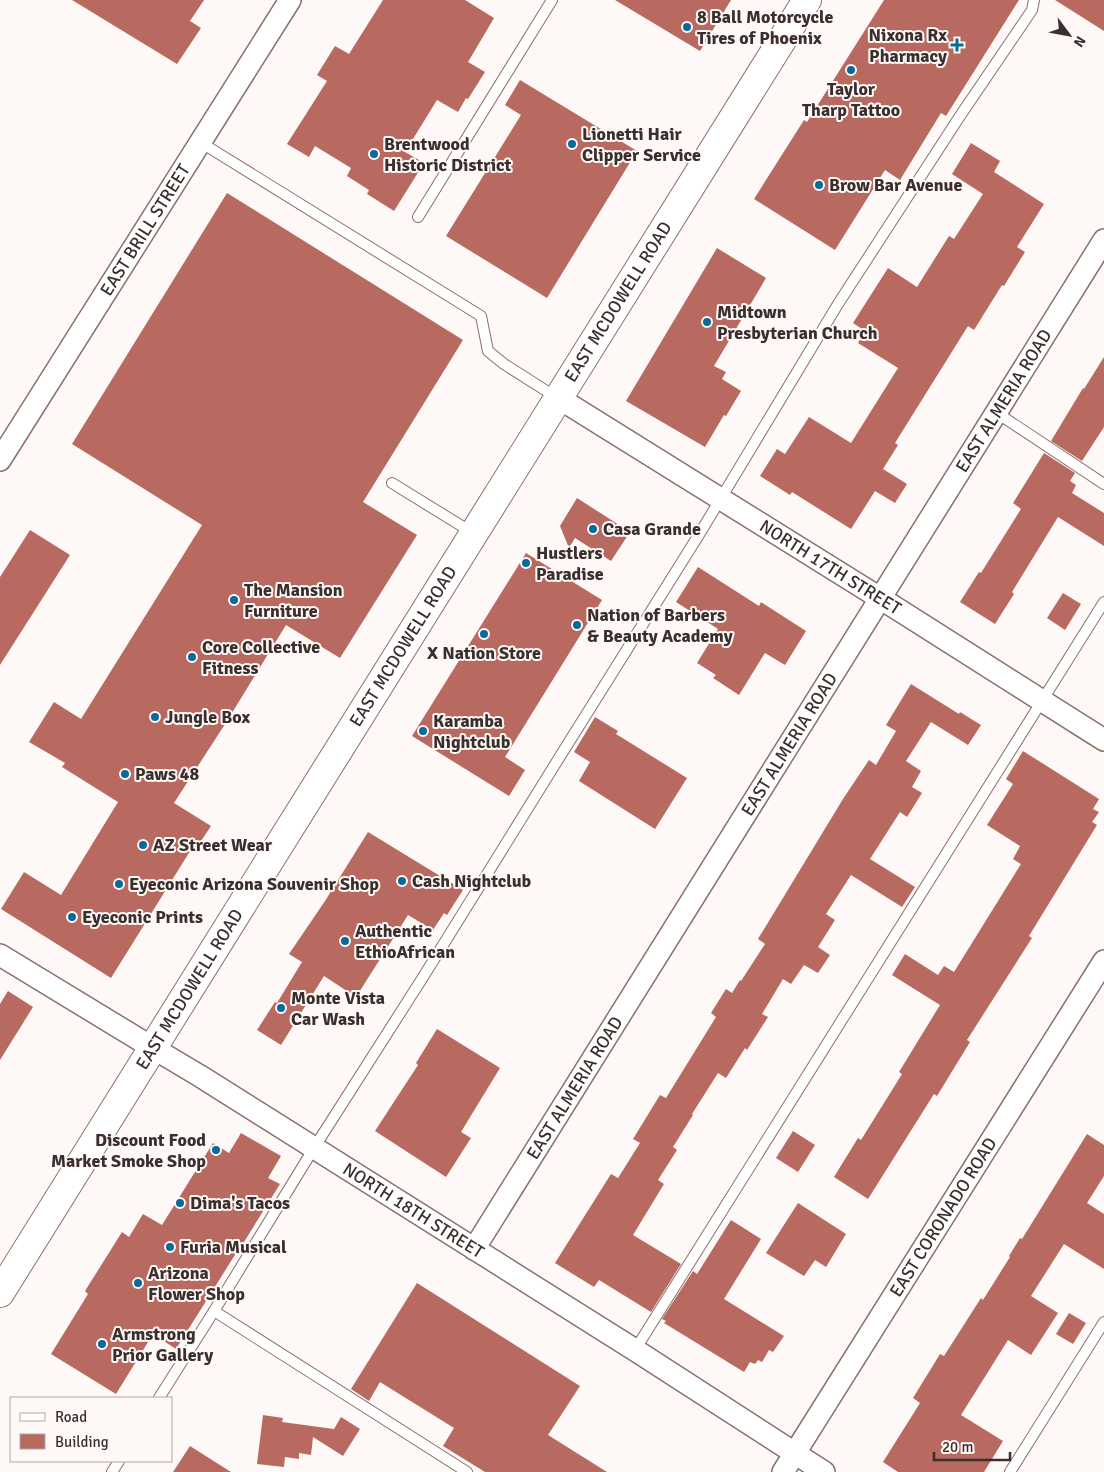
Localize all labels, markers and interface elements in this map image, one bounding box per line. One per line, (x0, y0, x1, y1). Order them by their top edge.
place label: 8 Ball Motorcycle Tires of Phoenix (697, 6, 834, 49)
north arrow (1044, 10, 1094, 60)
marker: 8 Ball Motorcycle Tires of Phoenix (681, 21, 693, 33)
place label: Nixona Rx Pharmacy (869, 24, 947, 67)
text: N (1070, 33, 1089, 50)
marker: Nixona Rx Pharmacy (951, 39, 963, 51)
marker: Taylor Tharp Tattoo (845, 64, 857, 76)
place label: Taylor Tharp Tattoo (802, 78, 900, 121)
place label: Lionetti Hair Clipper Service (582, 123, 701, 166)
place label: Brentwood Historic District (384, 133, 512, 176)
marker: Lionetti Hair Clipper Service (566, 138, 578, 150)
marker: Brentwood Historic District (368, 148, 380, 160)
street label: EAST BRILL STREET (95, 160, 195, 300)
place label: Brow Bar Avenue (829, 174, 962, 196)
marker: Brow Bar Avenue (813, 179, 825, 191)
street label: EAST MCDOWELL ROAD (560, 217, 676, 386)
place label: Midtown Presbyterian Church (717, 301, 878, 344)
marker: Midtown Presbyterian Church (701, 316, 713, 328)
street label: EAST ALMERIA ROAD (951, 325, 1057, 476)
street label: NORTH 17TH STREET (756, 515, 905, 620)
place label: Casa Grande (603, 518, 701, 540)
marker: Casa Grande (587, 523, 599, 535)
place label: Hustlers Paradise (536, 542, 604, 585)
marker: Hustlers Paradise (520, 557, 532, 569)
street label: EAST MCDOWELL ROAD (345, 562, 461, 731)
place label: The Mansion Furniture (244, 579, 343, 622)
marker: The Mansion Furniture (228, 594, 240, 606)
place label: Nation of Barbers & Beauty Academy (587, 604, 733, 647)
marker: Nation of Barbers & Beauty Academy (571, 619, 583, 631)
marker: X Nation Store (478, 628, 490, 640)
place label: Core Collective Fitness (202, 636, 320, 679)
place label: X Nation Store (427, 642, 541, 664)
marker: Core Collective Fitness (186, 651, 198, 663)
street label: EAST ALMERIA ROAD (736, 669, 842, 820)
place label: Jungle Box (165, 706, 250, 728)
place label: Karamba Nightclub (433, 710, 511, 753)
marker: Jungle Box (149, 711, 161, 723)
marker: Karamba Nightclub (417, 725, 429, 737)
place label: Paws 48 (135, 763, 200, 785)
marker: Paws 48 (119, 768, 131, 780)
place label: AZ Street Wear (153, 834, 273, 856)
marker: AZ Street Wear (137, 839, 149, 851)
place label: Cash Nightclub (412, 870, 532, 892)
place label: Eyeconic Arizona Souvenir Shop (129, 873, 379, 895)
marker: Cash Nightclub (396, 875, 408, 887)
marker: Eyeconic Arizona Souvenir Shop (113, 878, 125, 890)
street label: EAST MCDOWELL ROAD (131, 905, 248, 1074)
place label: Eyeconic Prints (82, 906, 203, 928)
marker: Eyeconic Prints (66, 911, 78, 923)
place label: Authentic EthioAfrican (355, 920, 455, 963)
marker: Authentic EthioAfrican (339, 935, 351, 947)
place label: Monte Vista Car Wash (291, 987, 385, 1030)
marker: Monte Vista Car Wash (275, 1002, 287, 1014)
street label: EAST ALMERIA ROAD (522, 1012, 628, 1163)
place label: Discount Food Market Smoke Shop (51, 1129, 206, 1172)
street label: EAST CORONADO ROAD (885, 1133, 1001, 1301)
marker: Discount Food Market Smoke Shop (210, 1144, 222, 1156)
street label: NORTH 18TH STREET (339, 1158, 488, 1263)
place label: Dima's Tacos (190, 1192, 290, 1214)
marker: Dima's Tacos (174, 1197, 186, 1209)
place label: Furia Musical (180, 1236, 287, 1258)
marker: Furia Musical (164, 1241, 176, 1253)
place label: Arizona Flower Shop (148, 1262, 245, 1305)
marker: Arizona Flower Shop (132, 1277, 144, 1289)
place label: Armstrong Prior Gallery (112, 1323, 213, 1366)
marker: Armstrong Prior Gallery (96, 1338, 108, 1350)
legend (10, 1397, 172, 1462)
text: Road (55, 1408, 87, 1426)
scale bar (934, 1430, 1010, 1462)
text: Building (55, 1433, 109, 1451)
text: 20 m (942, 1438, 973, 1456)

